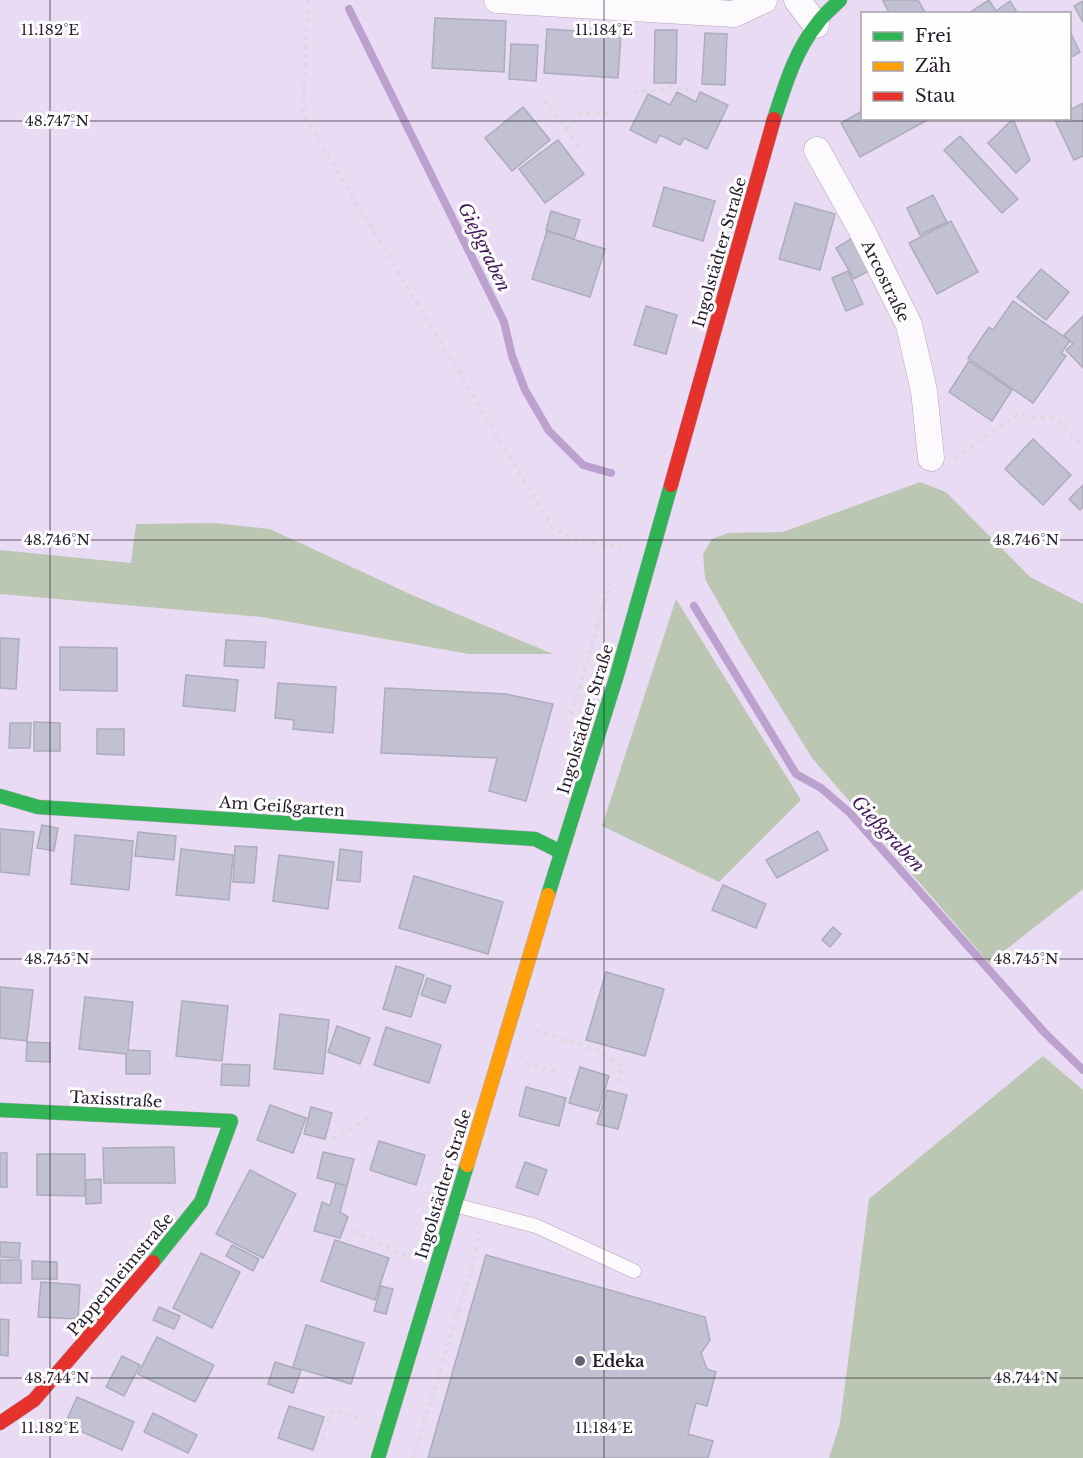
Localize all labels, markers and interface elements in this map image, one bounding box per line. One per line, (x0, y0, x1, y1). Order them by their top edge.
legend (861, 12, 1071, 120)
text: 11.182°E (21, 20, 79, 39)
text: 11.184°E (575, 20, 633, 39)
text: Frei (915, 25, 952, 47)
text: Zäh (915, 55, 951, 77)
text: Stau (915, 85, 955, 107)
text: 48.747°N (25, 111, 89, 130)
street label: Ingolstädter Straße (688, 174, 750, 330)
water label: Gießgraben (453, 199, 515, 295)
street label: Arcostraße (857, 236, 914, 325)
text: 48.746°N (24, 530, 90, 549)
text: 48.746°N (993, 530, 1059, 549)
street label: Ingolstädter Straße (553, 642, 617, 796)
water label: Gießgraben (847, 791, 929, 877)
street label: Am Geißgarten (218, 792, 345, 820)
text: 48.745°N (25, 949, 89, 968)
text: 48.745°N (994, 949, 1058, 968)
street label: Taxisstraße (69, 1087, 163, 1111)
street label: Ingolstädter Straße (411, 1107, 475, 1261)
street label: Pappenheimstraße (63, 1208, 177, 1340)
place label: Edeka (592, 1351, 645, 1371)
marker: Edeka (573, 1354, 587, 1368)
text: 48.744°N (25, 1368, 89, 1387)
text: 48.744°N (994, 1368, 1058, 1387)
text: 11.182°E (21, 1418, 79, 1437)
text: 11.184°E (575, 1418, 633, 1437)

